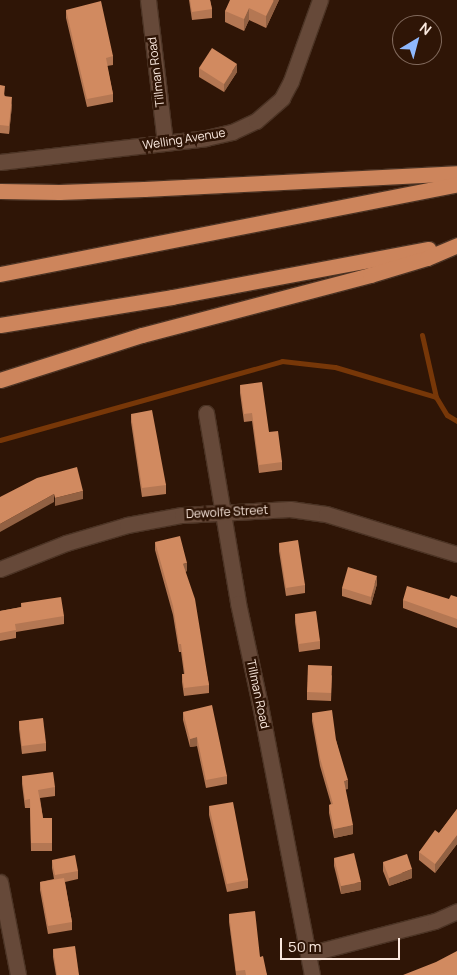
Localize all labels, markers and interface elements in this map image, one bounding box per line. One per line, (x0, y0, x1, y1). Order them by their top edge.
north arrow (392, 15, 442, 65)
text: N (416, 18, 435, 39)
street label: Tillman Road (145, 36, 167, 108)
street label: Welling Avenue (142, 125, 226, 153)
street label: Dewolfe Street (185, 503, 269, 521)
street label: Tillman Road (244, 658, 272, 730)
scale bar (282, 928, 402, 960)
text: 50 m (288, 936, 322, 957)

